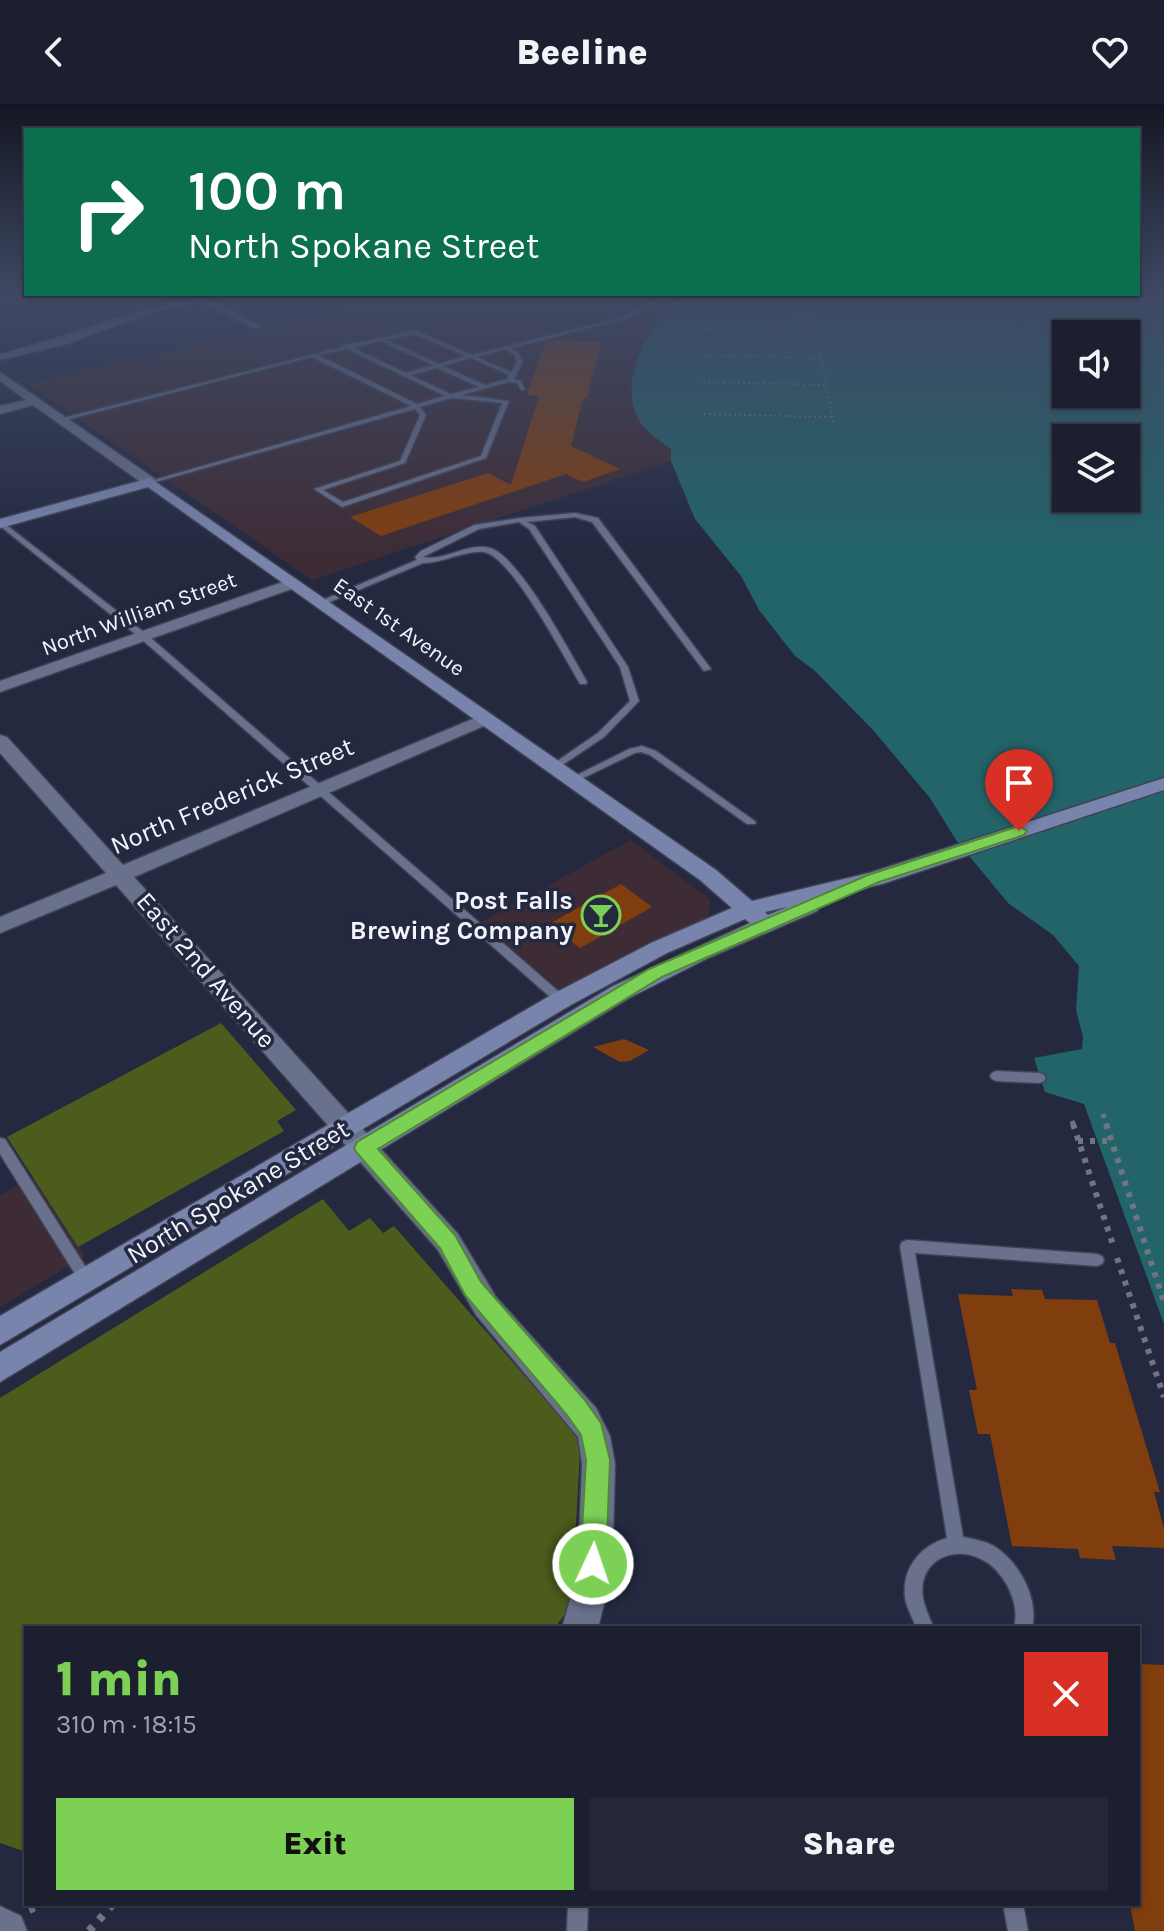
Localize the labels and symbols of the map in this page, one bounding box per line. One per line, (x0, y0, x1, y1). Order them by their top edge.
street label: North William Street (38, 567, 240, 661)
street label: East 1st Avenue (328, 572, 470, 682)
street label: North Frederick Street (106, 731, 358, 861)
pin (985, 749, 1053, 831)
place label: Post Falls Brewing Company (350, 885, 573, 946)
street label: East 2nd Avenue (130, 886, 282, 1054)
bar icon: Post Falls Brewing Company (580, 894, 622, 936)
street label: North Spokane Street (121, 1113, 355, 1271)
position arrow (551, 1522, 635, 1606)

